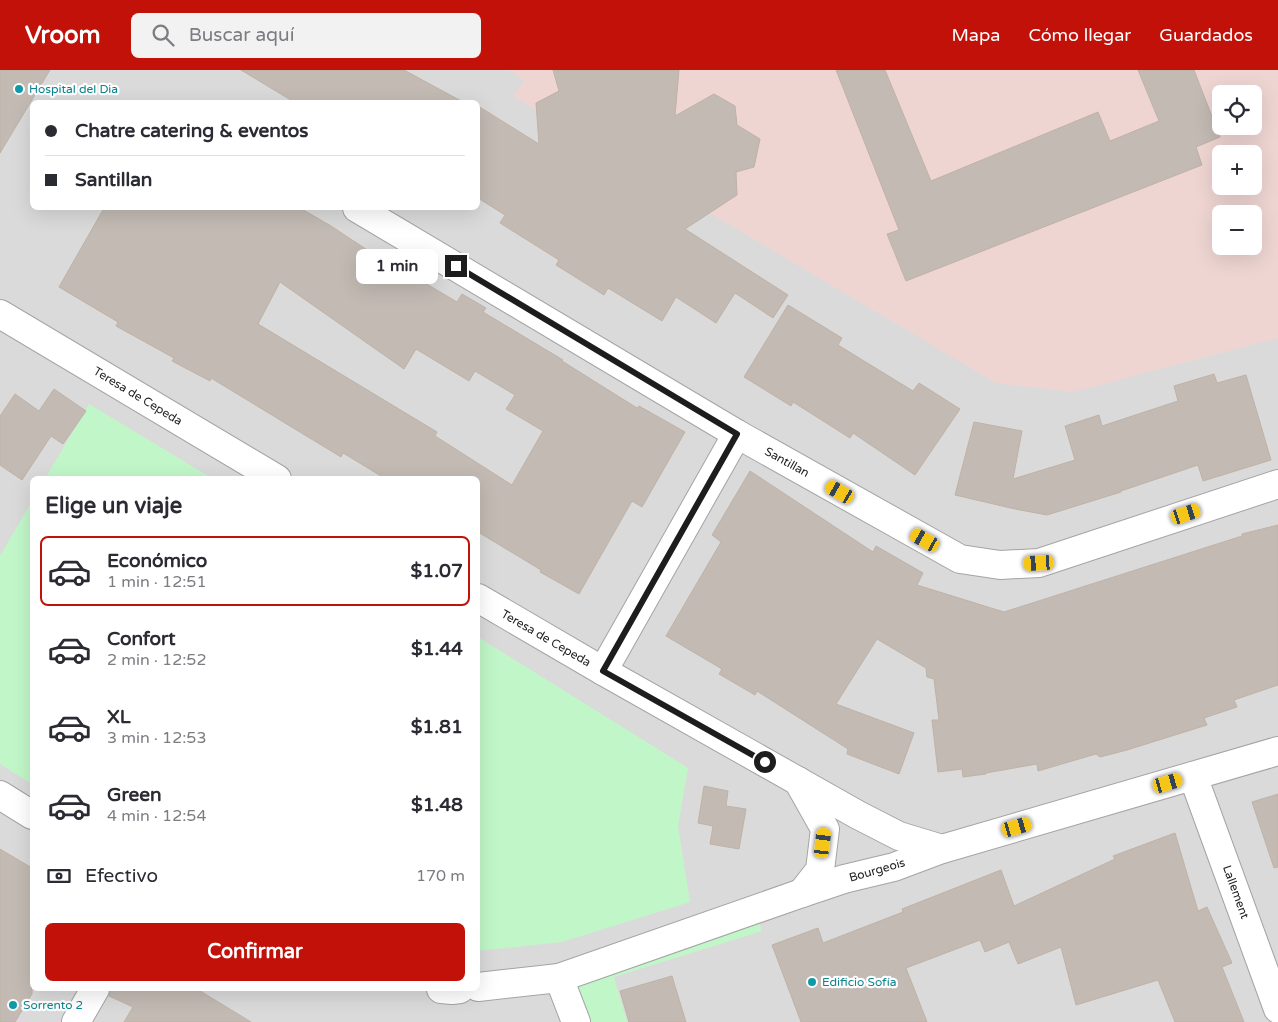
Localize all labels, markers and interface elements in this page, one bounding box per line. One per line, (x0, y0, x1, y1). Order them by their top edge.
search box (131, 13, 481, 58)
text: Vroom (25, 21, 101, 50)
icon: search (149, 21, 177, 49)
text: Buscar aquí (189, 24, 294, 46)
text: Mapa (951, 24, 1000, 46)
text: Cómo llegar (1028, 24, 1131, 46)
text: Guardados (1159, 24, 1253, 46)
place label: Hospital del Dia (29, 82, 118, 96)
marker: Hospital del Dia (13, 83, 25, 95)
map controls (1212, 85, 1262, 255)
button: locate (1212, 85, 1262, 135)
text: Chatre catering & eventos (75, 120, 308, 142)
button: + (1212, 145, 1262, 195)
text: Santillan (75, 169, 152, 191)
button: − (1212, 205, 1262, 255)
callout: 1 min (356, 248, 438, 284)
route end (445, 255, 467, 277)
text: 1 min (376, 256, 418, 276)
street label: Teresa de Cepeda (91, 364, 185, 428)
street label: Santillan (762, 444, 812, 480)
car (823, 478, 856, 506)
text: Elige un viaje (45, 493, 182, 519)
car (1169, 502, 1202, 526)
car (908, 526, 941, 554)
icon: car (47, 549, 92, 594)
text: Económico (107, 550, 207, 572)
car (1023, 555, 1054, 571)
text: $1.07 (411, 560, 463, 582)
text: 1 min · 12:51 (107, 572, 206, 592)
street label: Teresa de Cepeda (499, 607, 593, 669)
icon: car (47, 627, 92, 672)
text: Confort (107, 628, 176, 650)
text: $1.44 (411, 638, 463, 660)
text: 2 min · 12:52 (107, 650, 206, 670)
icon: car (47, 705, 92, 750)
text: XL (107, 706, 131, 728)
text: $1.81 (411, 716, 463, 738)
text: 3 min · 12:53 (107, 728, 206, 748)
route start (754, 751, 776, 773)
car (1151, 772, 1184, 794)
icon: car (47, 783, 92, 828)
text: Green (107, 784, 161, 806)
text: $1.48 (411, 794, 463, 816)
text: 4 min · 12:54 (107, 806, 206, 826)
car (1000, 816, 1033, 838)
car (813, 827, 832, 859)
street label: Bourgeois (847, 855, 907, 885)
icon: cash (45, 862, 73, 890)
street label: Lallement (1220, 863, 1252, 921)
text: Efectivo (85, 865, 158, 887)
text: 170 m (416, 866, 465, 886)
button: Confirmar (45, 923, 465, 981)
place label: Edificio Sofía (822, 975, 896, 989)
marker: Edificio Sofía (806, 976, 818, 988)
place label: Sorrento 2 (23, 998, 83, 1012)
marker: Sorrento 2 (7, 999, 19, 1011)

